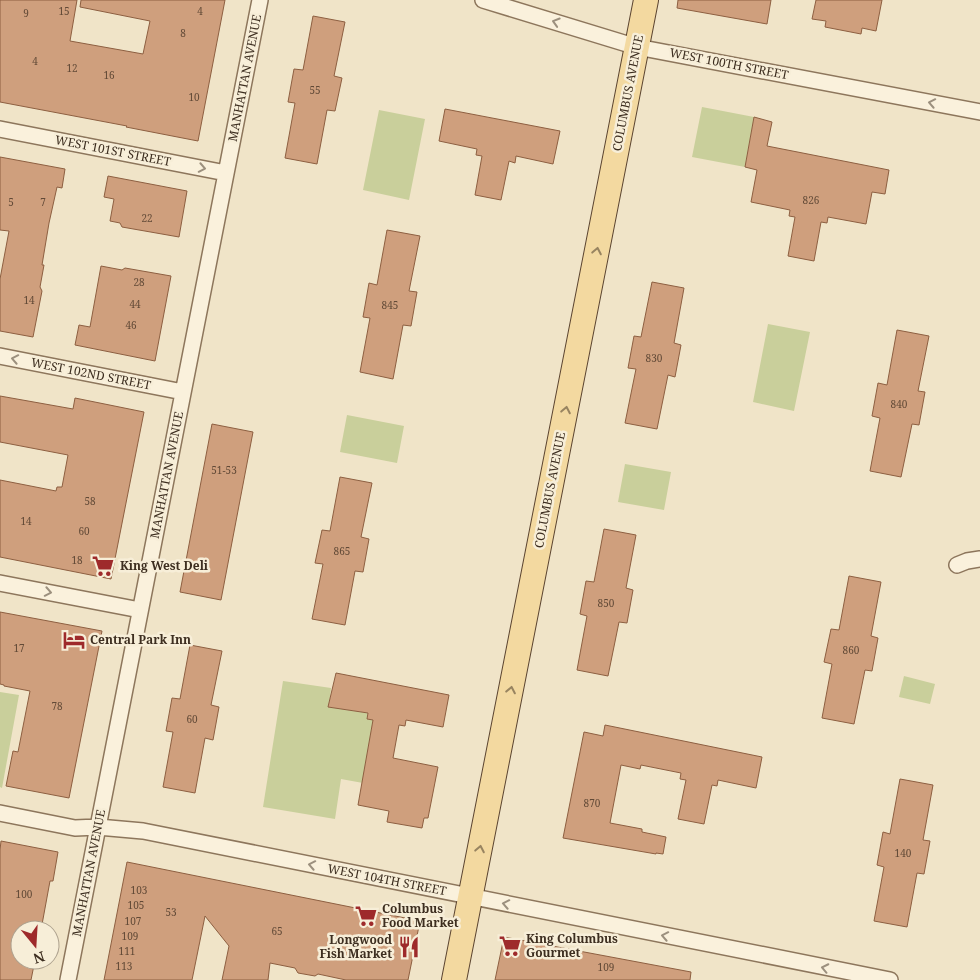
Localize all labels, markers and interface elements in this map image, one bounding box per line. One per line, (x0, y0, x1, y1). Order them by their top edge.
house number: 15 (58, 4, 70, 18)
house number: 4 (197, 4, 203, 18)
house number: 9 (23, 6, 29, 20)
street label: MANHATTAN AVENUE (224, 13, 265, 143)
one-way arrow (552, 18, 560, 28)
house number: 8 (180, 26, 186, 40)
street label: COLUMBUS AVENUE (608, 33, 647, 152)
street label: WEST 100TH STREET (668, 44, 791, 83)
house number: 4 (32, 54, 38, 68)
house number: 12 (66, 61, 78, 75)
house number: 16 (103, 68, 115, 82)
house number: 55 (309, 83, 321, 97)
house number: 10 (188, 90, 200, 104)
one-way arrow (928, 98, 936, 108)
street label: WEST 101ST STREET (54, 131, 173, 170)
one-way arrow (198, 163, 207, 173)
house number: 826 (803, 193, 820, 207)
house number: 5 (8, 195, 14, 209)
house number: 7 (40, 195, 46, 209)
house number: 22 (141, 211, 153, 225)
one-way arrow (591, 246, 602, 255)
house number: 28 (133, 275, 145, 289)
house number: 14 (23, 293, 35, 307)
house number: 44 (129, 297, 141, 311)
house number: 845 (382, 298, 398, 312)
house number: 46 (125, 318, 137, 332)
house number: 830 (646, 351, 663, 365)
one-way arrow (10, 354, 19, 365)
street label: WEST 102ND STREET (30, 354, 153, 394)
house number: 840 (891, 397, 908, 411)
one-way arrow (560, 406, 570, 414)
street label: MANHATTAN AVENUE (146, 410, 187, 540)
street label: COLUMBUS AVENUE (530, 430, 569, 549)
house number: 51-53 (211, 463, 237, 477)
house number: 58 (84, 494, 96, 508)
house number: 14 (20, 514, 32, 528)
house number: 60 (78, 524, 90, 538)
house number: 865 (334, 544, 350, 558)
house number: 18 (71, 553, 83, 567)
supermarket icon: King West Deli (90, 553, 116, 579)
place label: King West Deli (120, 557, 209, 574)
one-way arrow (44, 587, 52, 597)
house number: 850 (598, 596, 615, 610)
hotel icon: Central Park Inn (61, 627, 87, 653)
place label: Central Park Inn (90, 631, 191, 648)
house number: 17 (13, 641, 25, 655)
house number: 860 (843, 643, 860, 657)
one-way arrow (506, 685, 516, 694)
house number: 78 (51, 699, 63, 713)
house number: 60 (186, 712, 198, 726)
house number: 870 (584, 796, 601, 810)
street label: MANHATTAN AVENUE (68, 808, 109, 938)
one-way arrow (474, 845, 485, 854)
house number: 140 (895, 846, 912, 860)
street label: WEST 104TH STREET (326, 860, 449, 899)
one-way arrow (308, 861, 317, 871)
house number: 103 (131, 883, 148, 897)
house number: 100 (16, 887, 33, 901)
house number: 105 (128, 898, 144, 912)
place label: Columbus Food Market (382, 900, 459, 931)
one-way arrow (502, 900, 510, 910)
supermarket icon: Columbus Food Market (353, 903, 379, 929)
house number: 53 (165, 905, 177, 919)
house number: 107 (125, 914, 142, 928)
north arrow (10, 920, 60, 970)
house number: 65 (271, 924, 283, 938)
house number: 109 (122, 929, 138, 943)
place label: King Columbus Gourmet (526, 930, 618, 961)
place label: Longwood Fish Market (319, 931, 392, 962)
one-way arrow (661, 931, 670, 941)
supermarket icon: King Columbus Gourmet (497, 933, 523, 959)
restaurant icon: Longwood Fish Market (396, 934, 422, 960)
house number: 111 (119, 944, 135, 958)
text: N (31, 947, 47, 969)
house number: 113 (116, 959, 133, 973)
house number: 109 (598, 960, 614, 974)
one-way arrow (820, 963, 829, 974)

